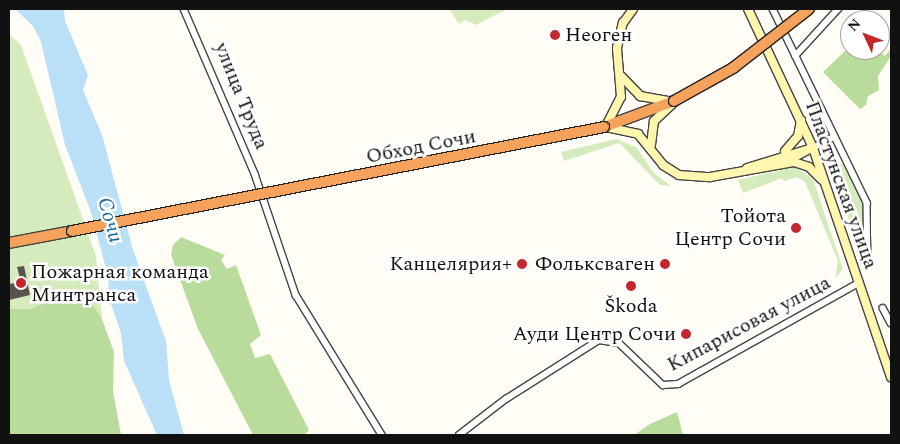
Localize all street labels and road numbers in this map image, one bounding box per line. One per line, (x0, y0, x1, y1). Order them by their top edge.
street label: улица Труда (209, 39, 273, 153)
street label: Пластунская улица (799, 98, 883, 272)
street label: Обход Сочи (364, 125, 478, 169)
street label: Кипарисовая улица (663, 271, 835, 377)

